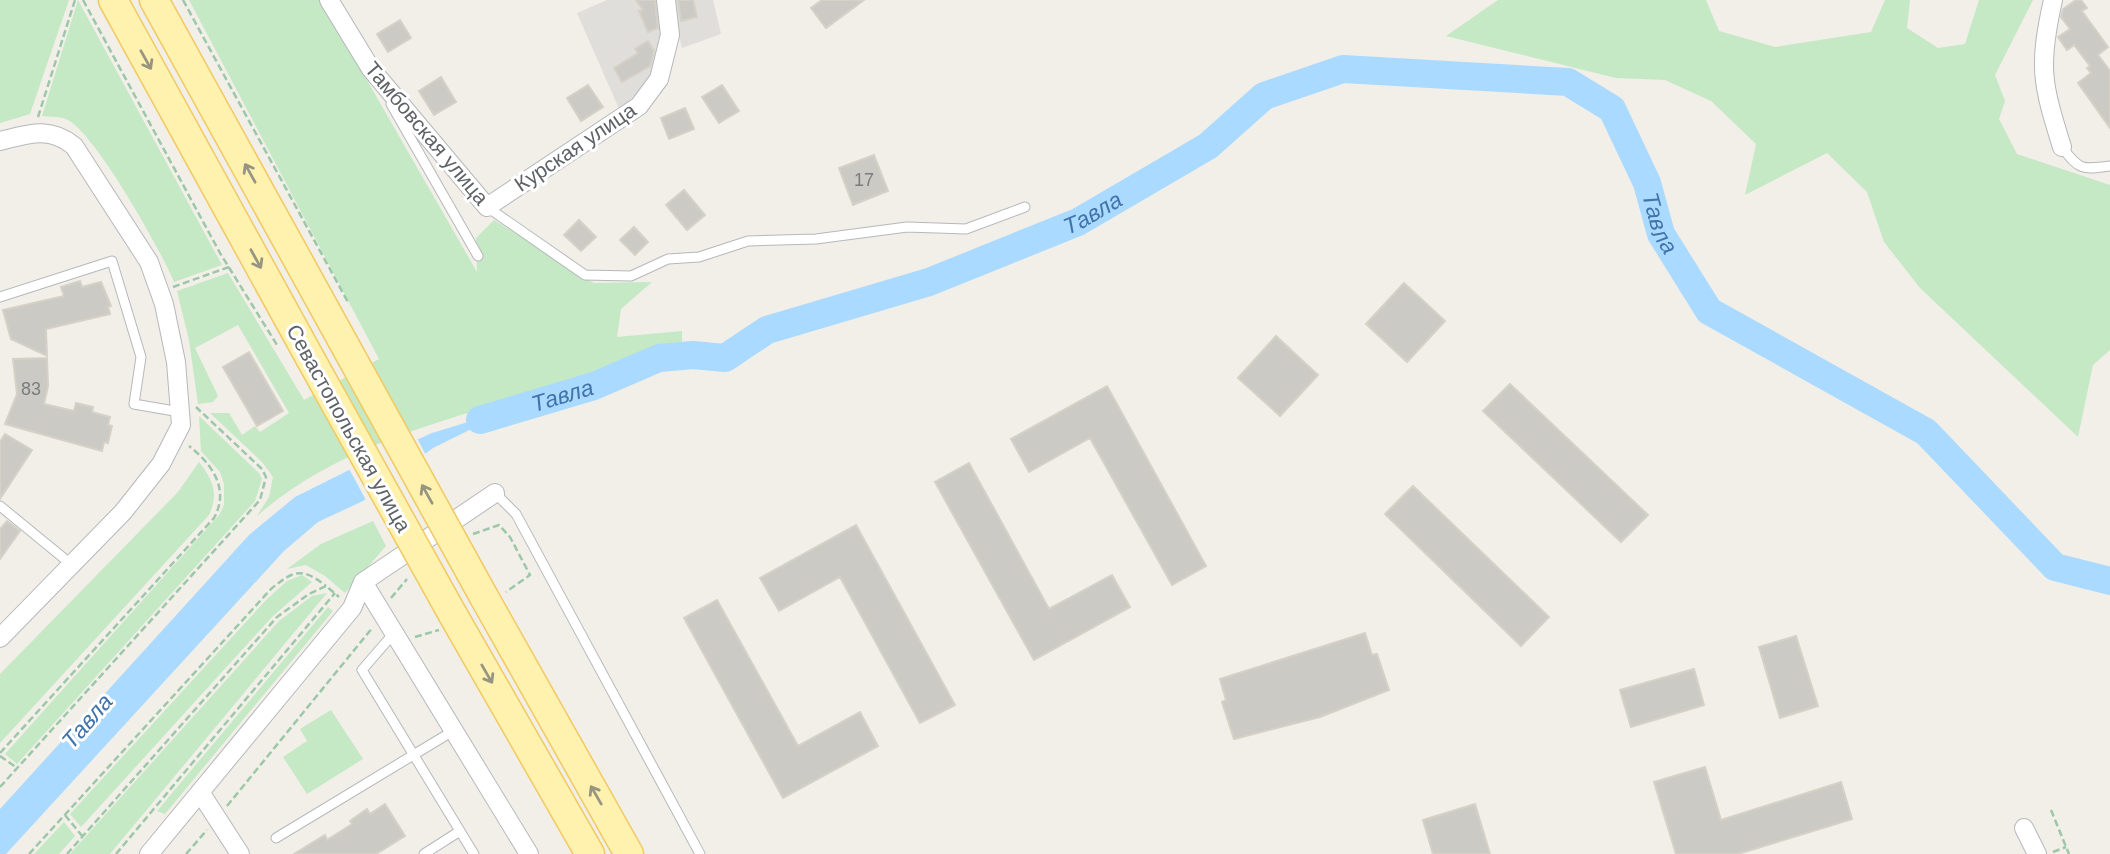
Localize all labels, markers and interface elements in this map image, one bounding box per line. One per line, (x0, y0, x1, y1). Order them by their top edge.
one-way arrow (140, 49, 153, 70)
street label: Тамбовская улица (361, 57, 494, 209)
street label: Курская улица (510, 98, 640, 196)
one-way arrow (243, 163, 257, 183)
house number: 17 (854, 170, 874, 190)
water label: Тавла (1059, 186, 1127, 240)
water label: Тавла (1637, 189, 1683, 258)
one-way arrow (250, 248, 263, 269)
street label: Севастопольская улица (282, 320, 416, 536)
water label: Тавла (528, 374, 596, 417)
house number: 83 (21, 379, 41, 399)
one-way arrow (420, 485, 434, 505)
one-way arrow (480, 664, 494, 684)
water label: Тавла (56, 689, 118, 753)
one-way arrow (589, 785, 603, 805)

